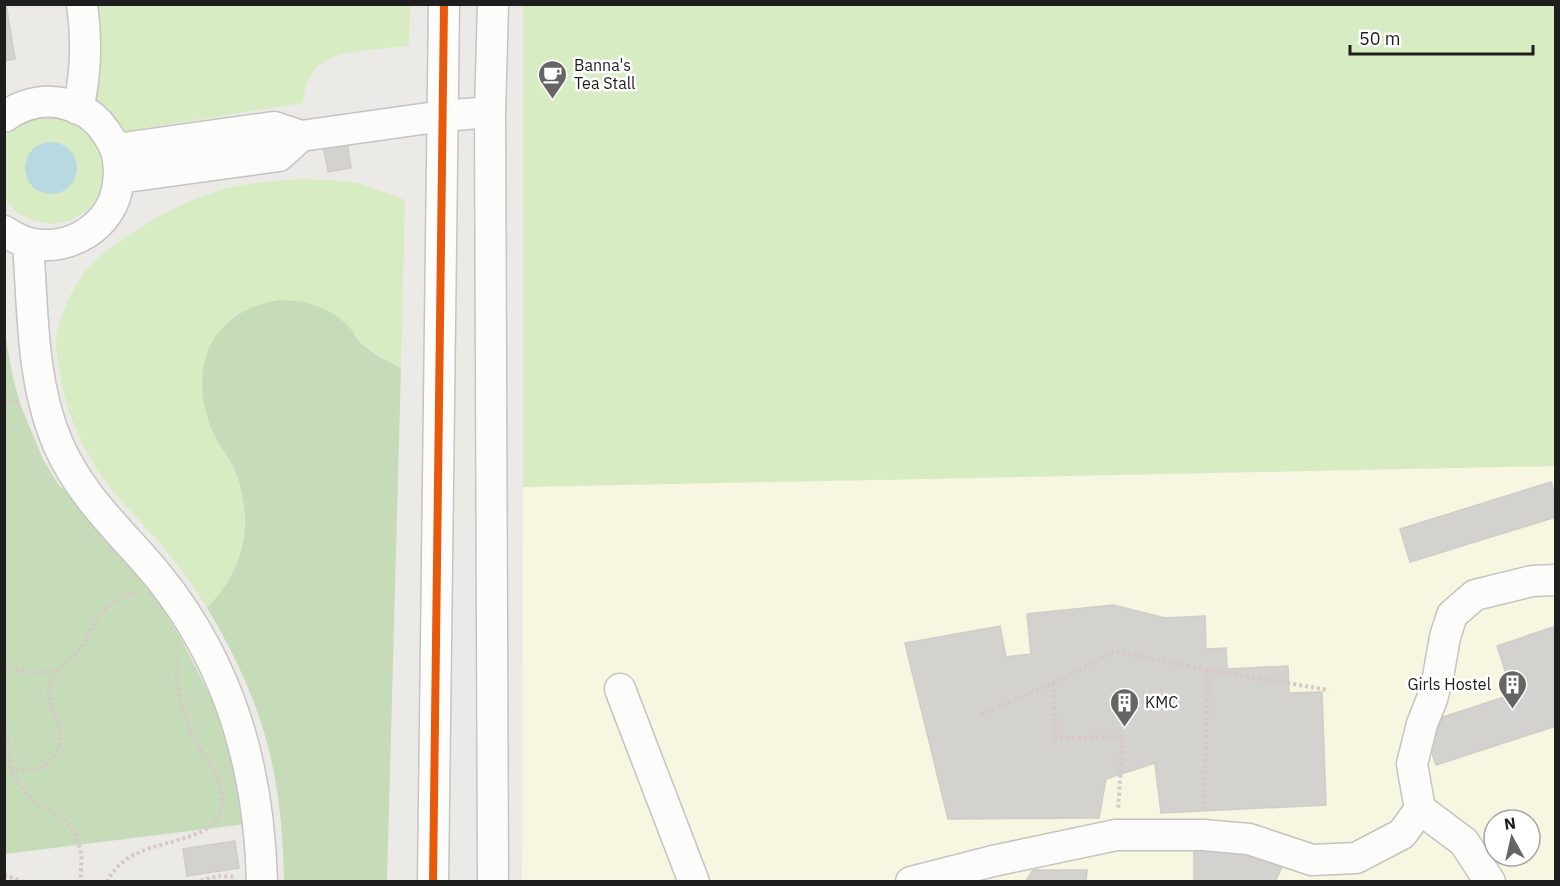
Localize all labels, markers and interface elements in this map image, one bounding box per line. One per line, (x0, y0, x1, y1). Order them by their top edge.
scale bar (1350, 18, 1533, 56)
text: 50 m (1359, 27, 1401, 50)
place label: Banna's Tea Stall (574, 55, 635, 93)
cafe icon: Banna's Tea Stall (537, 58, 569, 100)
building icon: Girls Hostel (1496, 668, 1528, 710)
place label: Girls Hostel (1407, 674, 1491, 694)
building icon: KMC (1108, 686, 1140, 728)
place label: KMC (1145, 692, 1178, 712)
north arrow (1482, 808, 1542, 868)
text: N (1503, 812, 1517, 834)

